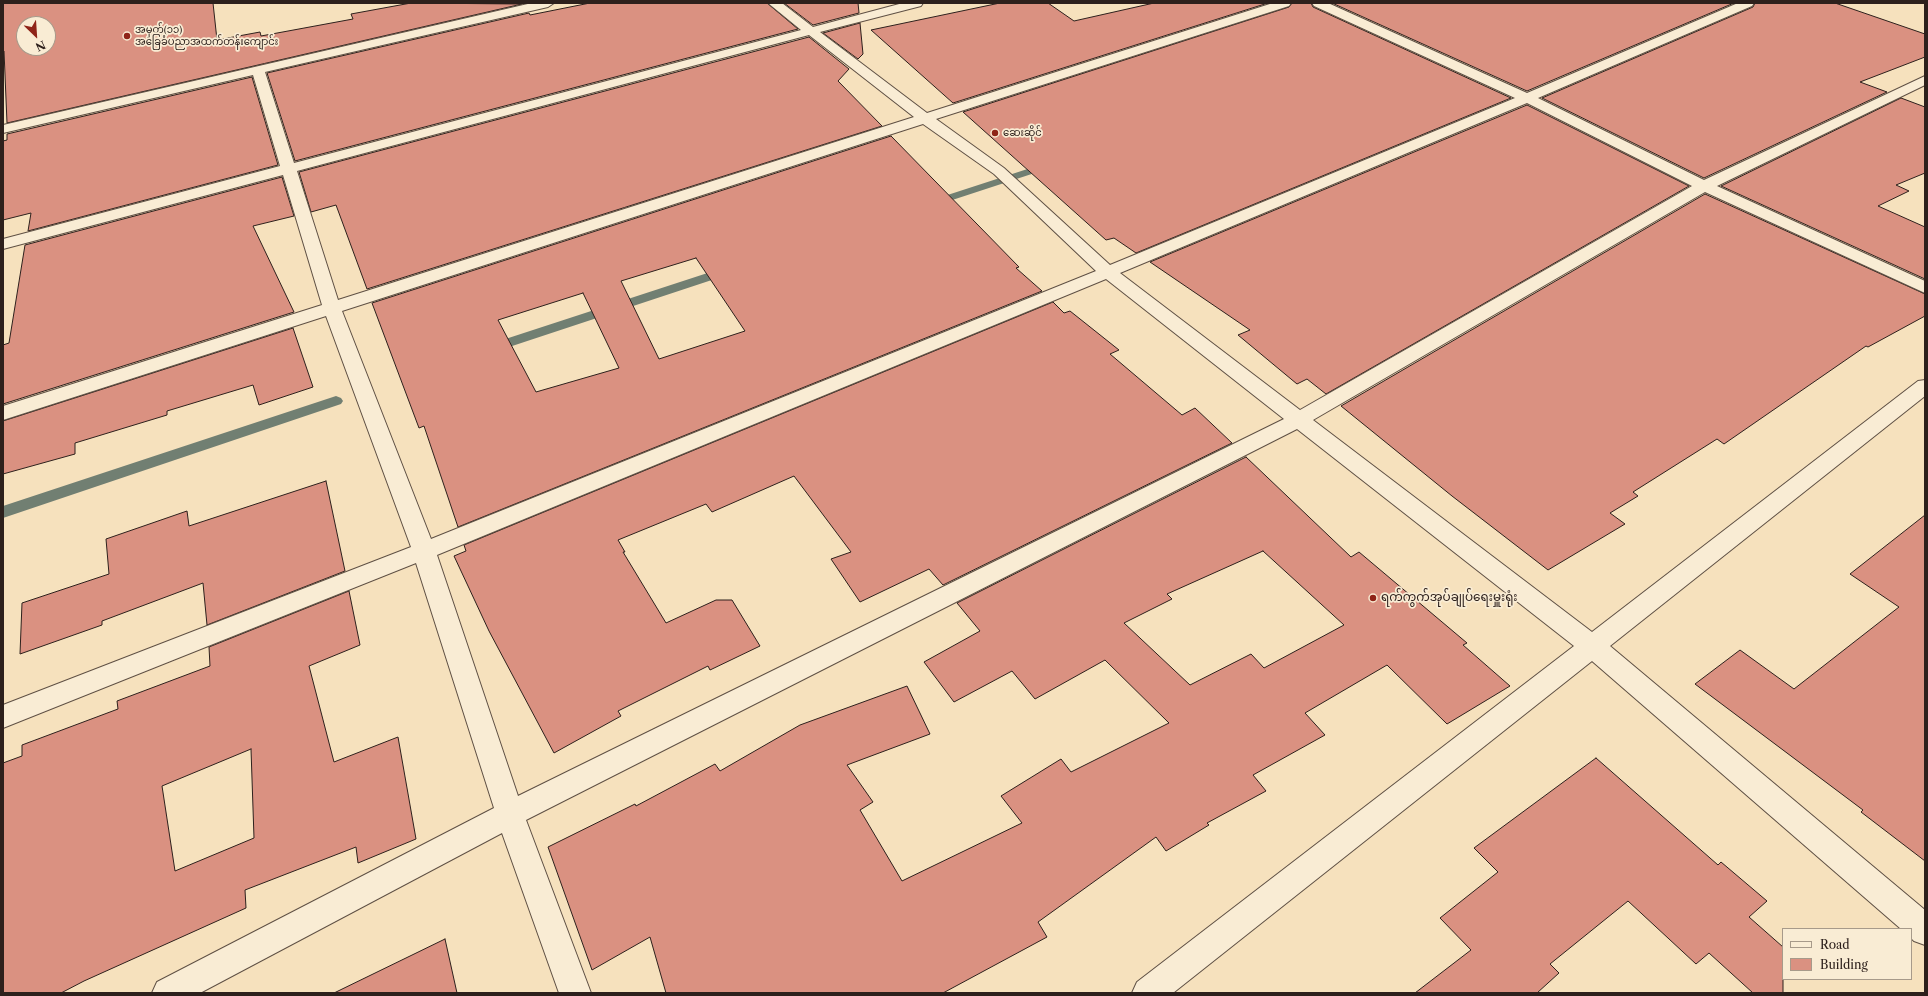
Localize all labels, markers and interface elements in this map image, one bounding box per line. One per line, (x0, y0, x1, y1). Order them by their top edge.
north arrow (16, 16, 56, 56)
place label: အမှတ်(၁၁) အခြေခံပညာအထက်တန်းကျောင်း (135, 24, 278, 48)
marker: အမှတ်(၁၁) အခြေခံပညာအထက်တန်းကျောင်း (122, 31, 132, 41)
text: N (33, 38, 48, 54)
place label: ဆေးဆိုင် (1003, 127, 1042, 139)
marker: ဆေးဆိုင် (990, 128, 1000, 138)
place label: ရက်ကွက်အုပ်ချုပ်ရေးမှူးရုံး (1381, 591, 1517, 605)
marker: ရက်ကွက်အုပ်ချုပ်ရေးမှူးရုံး (1368, 593, 1378, 603)
legend (1782, 928, 1912, 980)
text: Road (1820, 937, 1850, 952)
text: Building (1820, 957, 1868, 972)

